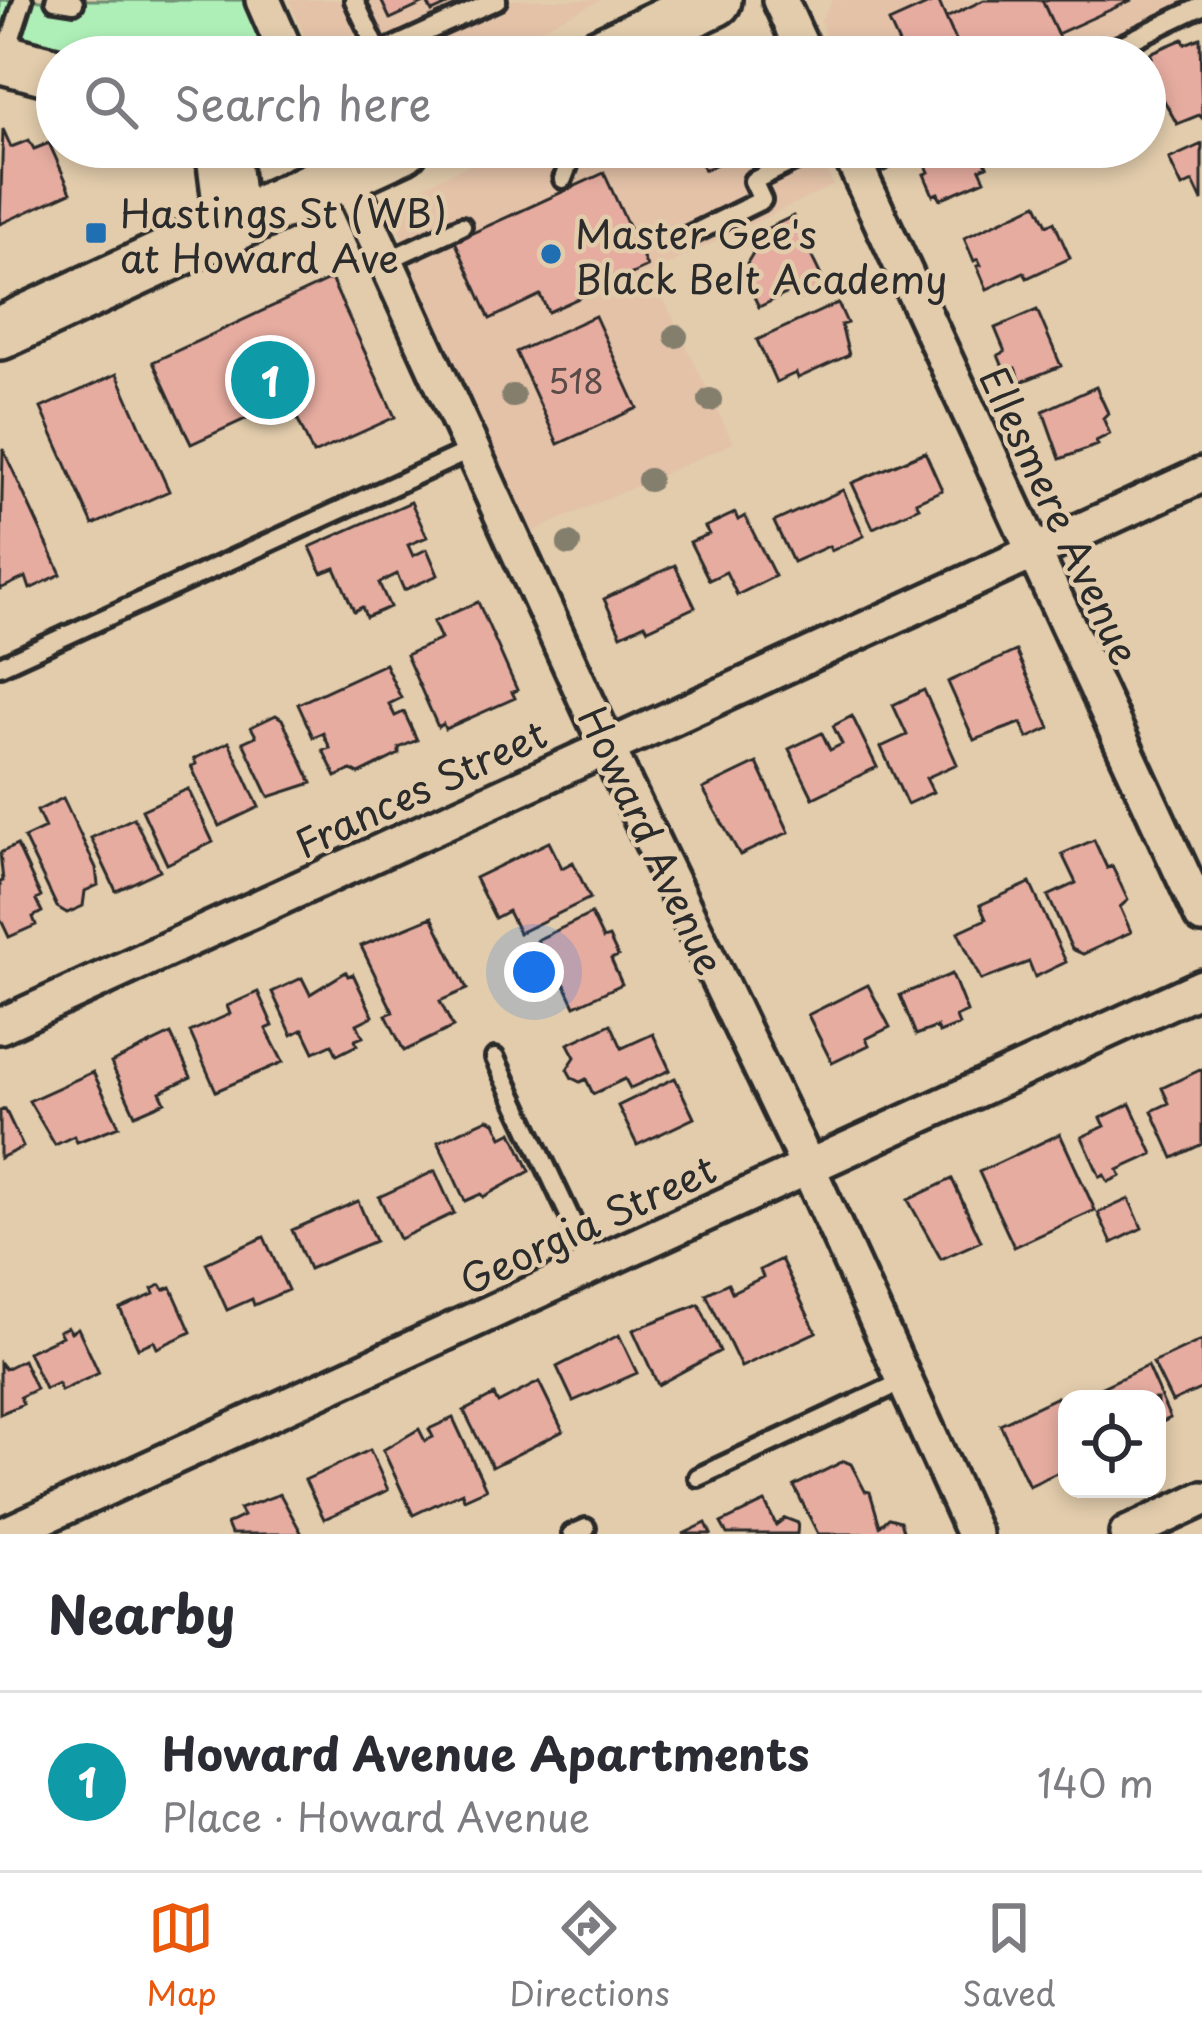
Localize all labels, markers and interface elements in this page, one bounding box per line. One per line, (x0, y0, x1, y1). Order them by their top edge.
search box (36, 36, 1166, 168)
text: Search here (174, 68, 431, 136)
icon: search (78, 69, 144, 135)
place label: Hastings St (WB) at Howard Ave (120, 182, 447, 286)
place label: Master Gee's Black Belt Academy (575, 203, 948, 307)
marker: Hastings St (WB) at Howard Ave (83, 220, 109, 246)
marker: Master Gee's Black Belt Academy (538, 241, 564, 267)
pin: 1 (231, 335, 309, 425)
house number: 518 (548, 355, 604, 405)
street label: Ellesmere Avenue (966, 356, 1156, 674)
street label: Howard Avenue (565, 696, 741, 984)
street label: Frances Street (284, 703, 556, 871)
your location (504, 942, 564, 1002)
street label: Georgia Street (449, 1138, 725, 1308)
map controls (1058, 1390, 1166, 1498)
button: locate (1058, 1390, 1166, 1498)
text: Nearby (48, 1574, 235, 1651)
text: Howard Avenue Apartments (162, 1718, 809, 1786)
text: 1 (78, 1752, 96, 1811)
text: 140 m (1037, 1752, 1154, 1811)
text: Place · Howard Avenue (162, 1786, 590, 1845)
tab: Map (146, 1895, 217, 2017)
tab: Directions (509, 1895, 670, 2017)
tab: Saved (962, 1895, 1056, 2017)

